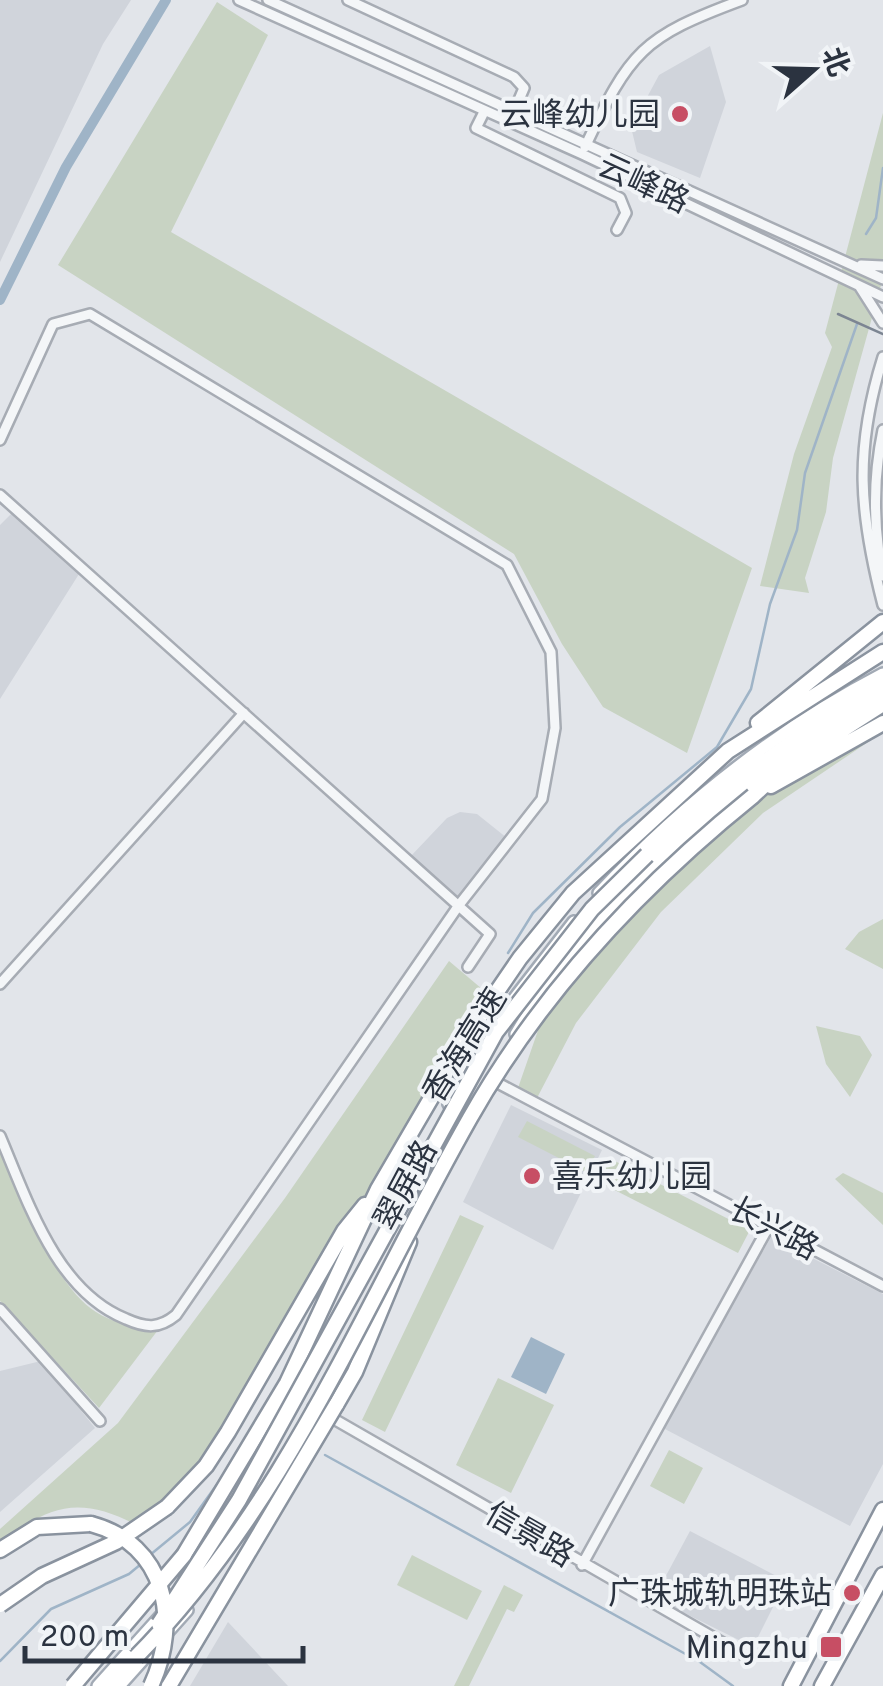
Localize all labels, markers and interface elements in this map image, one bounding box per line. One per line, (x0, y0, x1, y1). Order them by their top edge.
north arrow (763, 20, 863, 120)
text: 北 (812, 43, 855, 82)
place label: 云峰幼儿园 (500, 97, 660, 137)
marker: 云峰幼儿园 (669, 103, 691, 125)
street label: 云峰路 (591, 147, 695, 224)
street label: 香海高速 (416, 982, 517, 1111)
street label: 翠屏路 (367, 1135, 448, 1238)
place label: 喜乐幼儿园 (552, 1159, 712, 1199)
marker: 喜乐幼儿园 (521, 1165, 543, 1187)
street label: 长兴路 (721, 1190, 824, 1271)
street label: 信景路 (477, 1495, 580, 1578)
place label: 广珠城轨明珠站 (608, 1576, 832, 1616)
marker: 广珠城轨明珠站 (841, 1582, 863, 1604)
scale bar (25, 1601, 302, 1663)
text: 200 m (40, 1620, 129, 1657)
place label: Mingzhu (685, 1630, 808, 1670)
marker: Mingzhu (818, 1634, 844, 1660)

